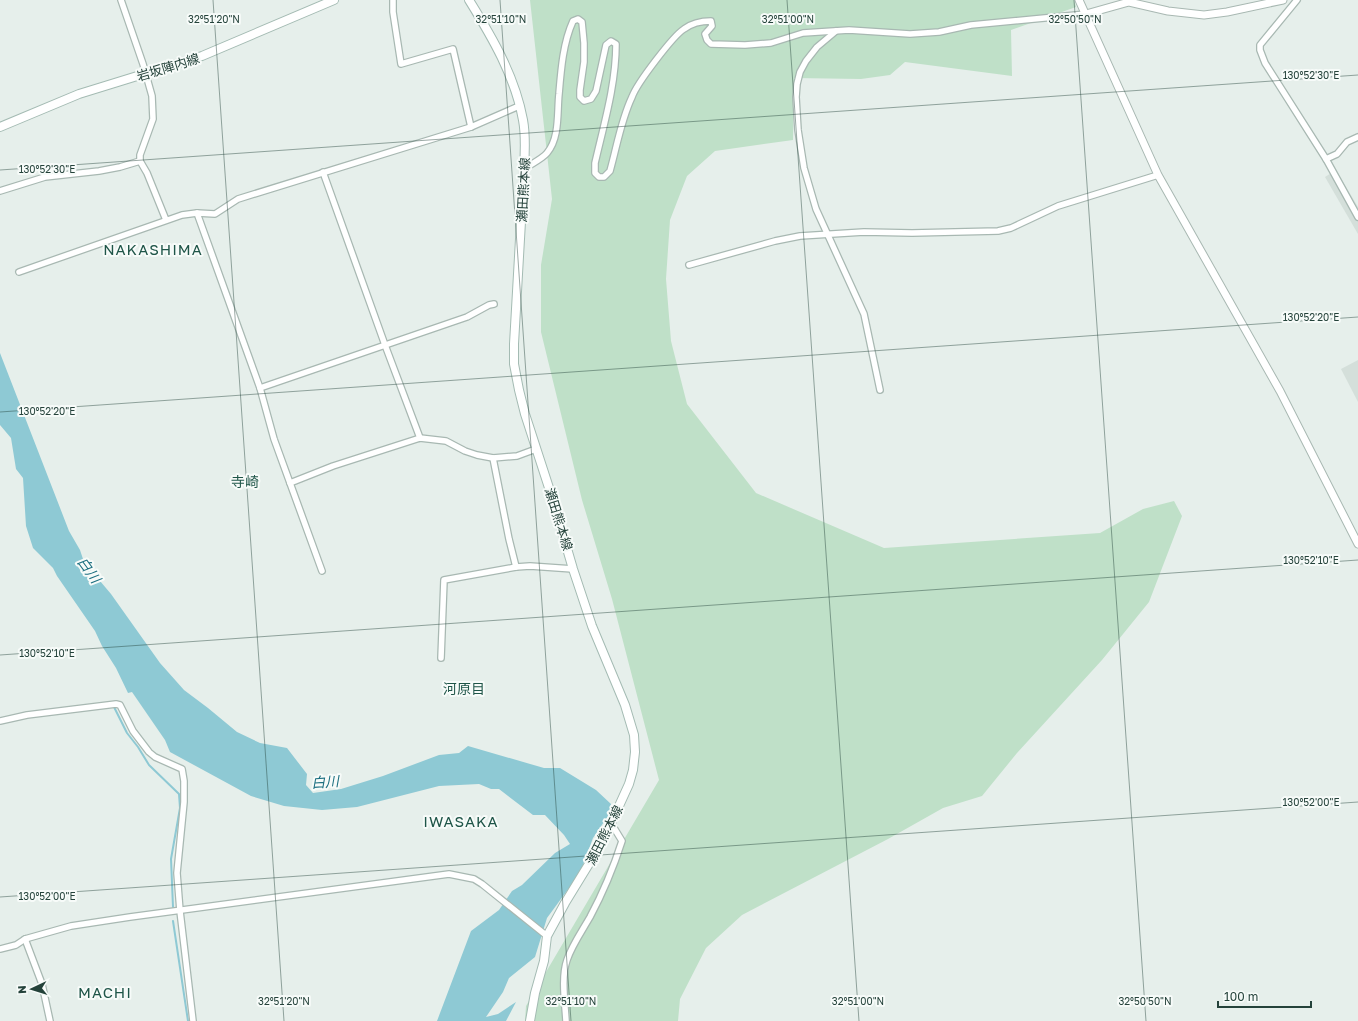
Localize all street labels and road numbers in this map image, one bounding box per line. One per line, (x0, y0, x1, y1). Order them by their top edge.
street label: 岩坂陣内線 (135, 50, 201, 84)
street label: 瀬田熊本線 (513, 157, 533, 223)
street label: 瀬田熊本線 (542, 486, 576, 552)
street label: 瀬田熊本線 (582, 802, 626, 868)

